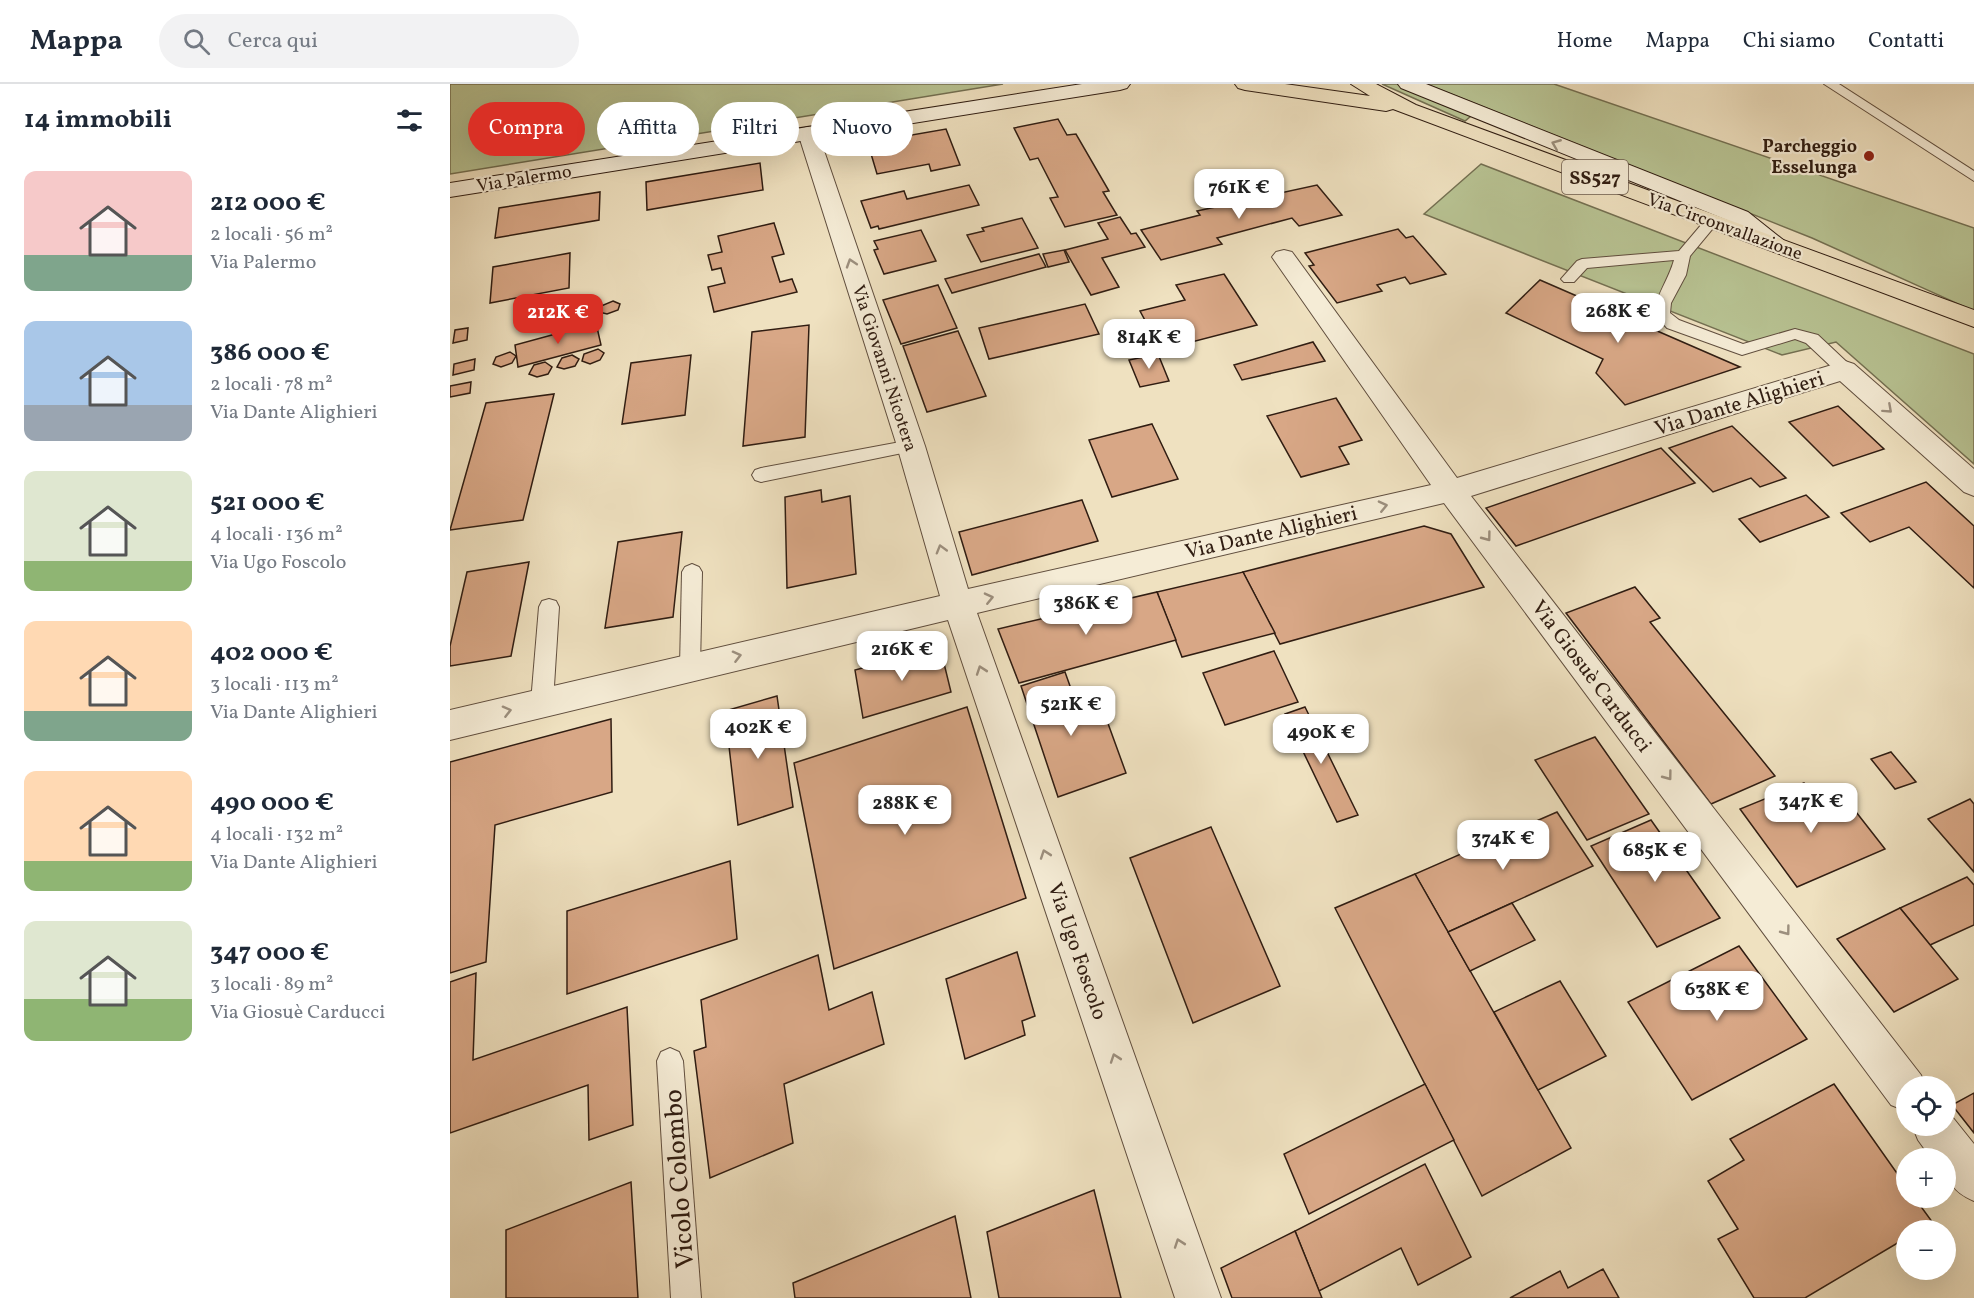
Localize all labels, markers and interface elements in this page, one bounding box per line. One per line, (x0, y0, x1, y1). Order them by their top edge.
search box (159, 14, 579, 68)
text: Mappa (30, 22, 123, 61)
icon: search (180, 25, 213, 58)
text: Cerca qui (228, 26, 318, 57)
text: Home (1557, 27, 1612, 56)
text: Mappa (1645, 27, 1710, 56)
text: Chi siamo (1743, 27, 1835, 56)
text: Contatti (1868, 27, 1944, 56)
text: 14 immobili (24, 102, 172, 138)
chip: Compra (468, 102, 585, 156)
chip: Affitta (597, 102, 699, 156)
chip: Filtri (711, 102, 799, 156)
chip: Nuovo (811, 102, 913, 156)
icon: filters (393, 104, 426, 137)
place label: Parcheggio Esselunga (1762, 135, 1857, 181)
one-way arrow (1552, 139, 1563, 151)
marker: Parcheggio Esselunga (1862, 149, 1876, 163)
street label: Via Palermo (475, 160, 574, 199)
road number: SS527 (1562, 160, 1628, 194)
pin: 761K € (1190, 169, 1288, 220)
text: 761K € (1208, 174, 1270, 202)
text: 212 000 € (210, 185, 326, 221)
street label: Via Circonvallazione (1643, 188, 1805, 267)
icon: home (72, 195, 144, 267)
text: 2 locali · 56 m² (210, 221, 333, 249)
text: Via Palermo (210, 249, 316, 277)
one-way arrow (846, 258, 858, 269)
street label: Via Giovanni Nicotera (845, 282, 922, 455)
pin: 268K € (1569, 293, 1667, 344)
pin: 212K € (509, 294, 607, 345)
text: 268K € (1585, 298, 1651, 326)
text: 212K € (527, 299, 589, 327)
pin: 814K € (1100, 319, 1198, 370)
text: 814K € (1117, 324, 1181, 352)
text: 386 000 € (210, 335, 330, 371)
icon: home (72, 345, 144, 417)
street label: Via Dante Alighieri (1651, 365, 1828, 444)
text: 2 locali · 78 m² (210, 371, 333, 399)
text: Via Dante Alighieri (210, 399, 378, 427)
one-way arrow (1882, 402, 1892, 413)
text: 521 000 € (210, 485, 325, 521)
icon: home (72, 495, 144, 567)
street label: Via Dante Alighieri (1182, 500, 1360, 567)
one-way arrow (1378, 501, 1388, 514)
text: 4 locali · 136 m² (210, 521, 343, 549)
one-way arrow (1479, 531, 1490, 542)
one-way arrow (936, 544, 948, 555)
text: Via Ugo Foscolo (210, 549, 346, 577)
pin: 386K € (1037, 585, 1135, 636)
text: 386K € (1053, 590, 1119, 618)
one-way arrow (983, 592, 993, 605)
street label: Via Giosuè Carducci (1524, 595, 1658, 759)
pin: 216K € (853, 631, 951, 682)
text: 402 000 € (210, 635, 333, 671)
text: 216K € (871, 636, 933, 664)
icon: home (72, 645, 144, 717)
one-way arrow (732, 650, 742, 663)
one-way arrow (976, 665, 989, 676)
text: 3 locali · 113 m² (210, 671, 339, 699)
pin: 521K € (1022, 686, 1120, 737)
text: 521K € (1040, 691, 1102, 719)
text: Via Dante Alighieri (210, 699, 378, 727)
one-way arrow (502, 706, 512, 719)
pin: 402K € (709, 709, 807, 760)
text: 402K € (724, 714, 792, 742)
pin: 490K € (1272, 714, 1370, 765)
text: 490K € (1287, 719, 1355, 747)
one-way arrow (1661, 769, 1672, 780)
pin: 347K € (1762, 783, 1860, 834)
text: 490 000 € (210, 785, 334, 821)
pin: 288K € (856, 785, 954, 836)
text: 347K € (1779, 788, 1843, 816)
text: 288K € (872, 790, 938, 818)
icon: home (72, 795, 144, 867)
pin: 374K € (1454, 820, 1552, 871)
text: 4 locali · 132 m² (210, 821, 343, 849)
text: 374K € (1471, 825, 1535, 853)
pin: 685K € (1606, 832, 1704, 883)
text: 685K € (1623, 837, 1687, 865)
text: Via Dante Alighieri (210, 849, 378, 877)
one-way arrow (1039, 849, 1052, 860)
street label: Via Ugo Foscolo (1040, 879, 1114, 1024)
one-way arrow (1779, 925, 1790, 936)
text: 347 000 € (210, 935, 329, 971)
icon: home (72, 945, 144, 1017)
text: 3 locali · 89 m² (210, 971, 333, 999)
pin: 638K € (1668, 971, 1766, 1022)
text: 638K € (1684, 976, 1750, 1004)
text: Via Giosuè Carducci (210, 999, 385, 1027)
one-way arrow (1110, 1053, 1123, 1064)
map controls (1896, 1076, 1956, 1280)
button: locate (1896, 1076, 1956, 1136)
street label: Vicolo Colombo (656, 1088, 704, 1270)
button: + (1896, 1148, 1956, 1208)
button: − (1896, 1220, 1956, 1280)
one-way arrow (1173, 1238, 1186, 1249)

